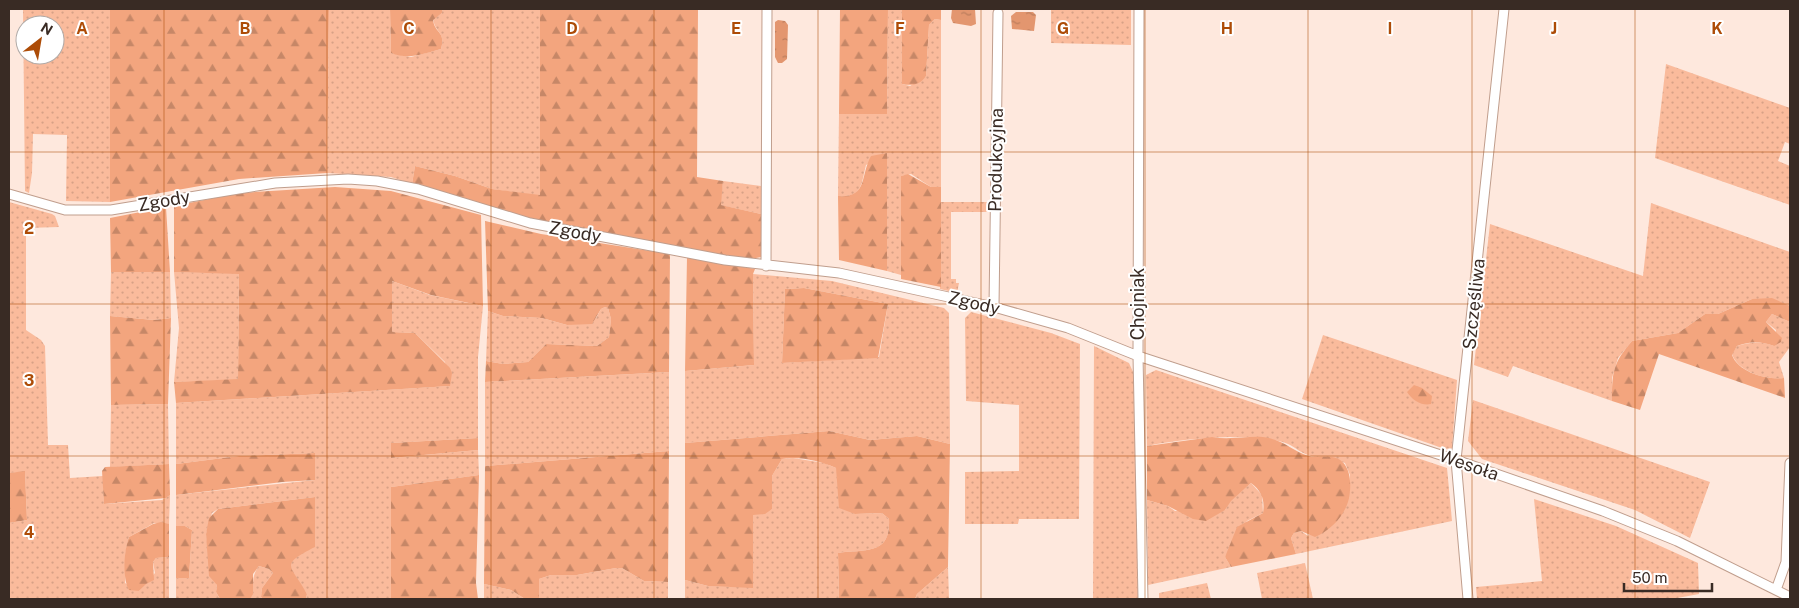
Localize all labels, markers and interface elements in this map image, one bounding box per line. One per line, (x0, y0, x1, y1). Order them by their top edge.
north arrow (15, 15, 65, 65)
text: N (38, 19, 56, 39)
text: A (76, 19, 88, 38)
text: B (240, 19, 251, 38)
text: C (403, 19, 415, 38)
text: D (566, 19, 578, 38)
text: E (731, 19, 741, 38)
text: F (895, 19, 905, 38)
text: G (1057, 19, 1069, 38)
text: H (1221, 19, 1233, 38)
text: I (1388, 19, 1392, 38)
text: J (1551, 19, 1557, 38)
text: K (1711, 19, 1723, 38)
street label: Produkcyjna (984, 108, 1007, 212)
street label: Zgody (136, 186, 192, 215)
street label: Zgody (547, 217, 603, 247)
text: 2 (24, 219, 34, 238)
street label: Szczęśliwa (1458, 257, 1489, 351)
street label: Chojniak (1127, 268, 1148, 340)
street label: Zgody (946, 286, 1003, 319)
text: 3 (24, 371, 34, 390)
street label: Wesoła (1437, 445, 1502, 485)
text: 4 (24, 523, 35, 542)
scale bar (1624, 560, 1712, 592)
text: 50 m (1632, 569, 1667, 586)

